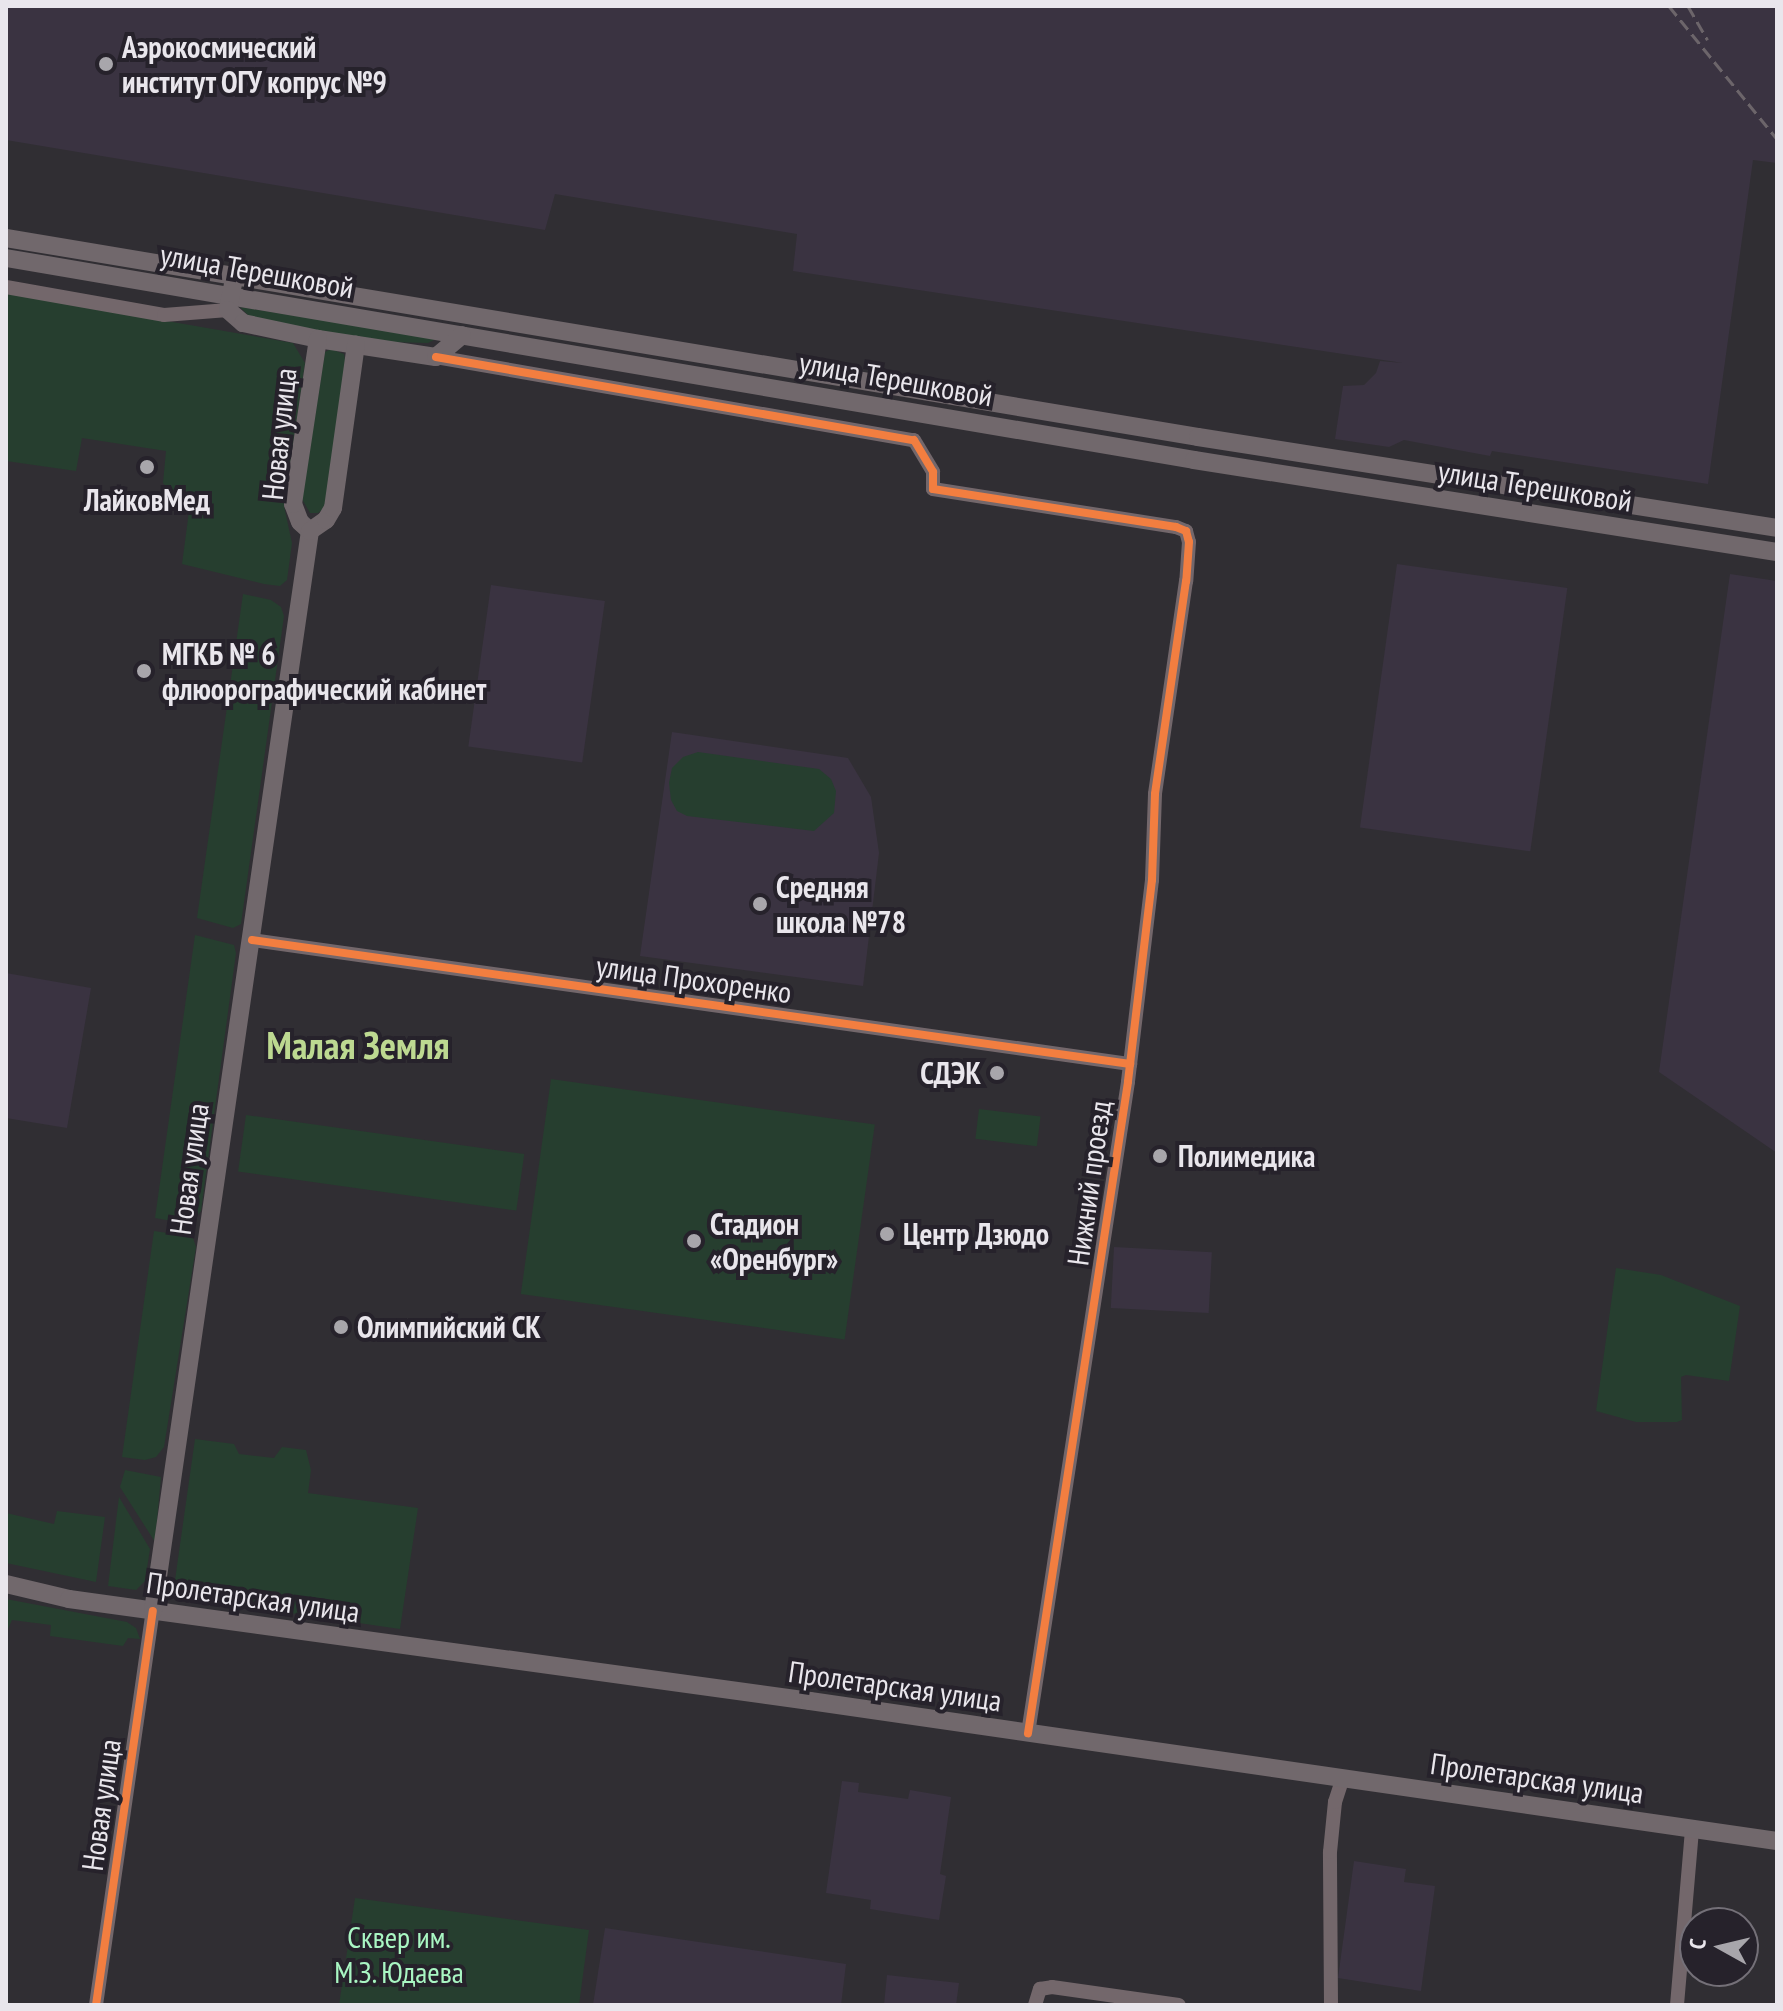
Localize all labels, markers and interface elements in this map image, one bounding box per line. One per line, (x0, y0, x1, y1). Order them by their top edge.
place label: Аэрокосмический институт ОГУ копрус №9 (122, 29, 389, 100)
marker: Аэрокосмический институт ОГУ копрус №9 (97, 55, 115, 73)
street label: улица Терешковой (157, 236, 357, 306)
street label: улица Терешковой (796, 344, 996, 414)
street label: Новая улица (254, 366, 304, 502)
street label: улица Терешковой (1435, 453, 1635, 519)
marker: ЛайковМед (136, 456, 158, 478)
place label: ЛайковМед (84, 482, 210, 518)
place label: МГКБ № 6 флюорографический кабинет (162, 636, 486, 706)
marker: МГКБ № 6 флюорографический кабинет (133, 660, 155, 682)
place label: Средняя школа №78 (776, 869, 906, 940)
marker: Средняя школа №78 (751, 895, 769, 913)
street label: улица Прохоренко (594, 947, 794, 1011)
district label: Малая Земля (266, 1022, 450, 1068)
place label: СДЭК (920, 1055, 981, 1091)
marker: СДЭК (988, 1064, 1006, 1082)
street label: Нижний проезд (1060, 1098, 1118, 1268)
street label: Новая улица (162, 1101, 216, 1237)
place label: Полимедика (1178, 1138, 1315, 1174)
marker: Полимедика (1149, 1145, 1171, 1167)
place label: Стадион «Оренбург» (710, 1206, 838, 1276)
place label: Центр Дзюдо (903, 1216, 1049, 1252)
marker: Центр Дзюдо (878, 1225, 896, 1243)
marker: Стадион «Оренбург» (685, 1232, 703, 1250)
place label: Олимпийский СК (357, 1309, 541, 1345)
marker: Олимпийский СК (332, 1318, 350, 1336)
street label: Пролетарская улица (144, 1564, 362, 1630)
street label: Пролетарская улица (786, 1653, 1004, 1719)
street label: Новая улица (74, 1737, 128, 1873)
street label: Пролетарская улица (1428, 1745, 1646, 1811)
north arrow (1679, 1907, 1759, 1987)
park label: Сквер им. М.З. Юдаева (333, 1919, 465, 1990)
text: С (1683, 1937, 1712, 1951)

